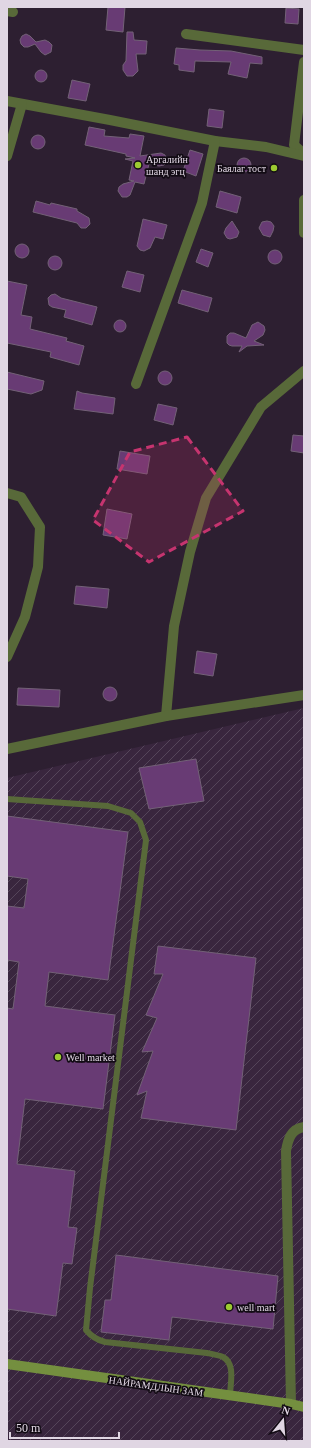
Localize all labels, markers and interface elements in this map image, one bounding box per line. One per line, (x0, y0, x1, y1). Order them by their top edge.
place label: Аргалийн шанд эгц (146, 154, 189, 177)
marker: Аргалийн шанд эгц (133, 160, 143, 170)
place label: Баялаг тост (217, 163, 267, 174)
marker: Баялаг тост (269, 163, 279, 173)
marker: Well market (53, 1052, 63, 1062)
place label: Well market (66, 1052, 115, 1063)
marker: well mart (224, 1302, 234, 1312)
place label: well mart (237, 1302, 275, 1313)
street label: НАЙРАМДЛЫН ЗАМ (108, 1374, 204, 1399)
north arrow (263, 1400, 303, 1440)
text: N (280, 1404, 292, 1417)
scale bar (10, 1414, 119, 1440)
text: 50 m (16, 1421, 41, 1435)

